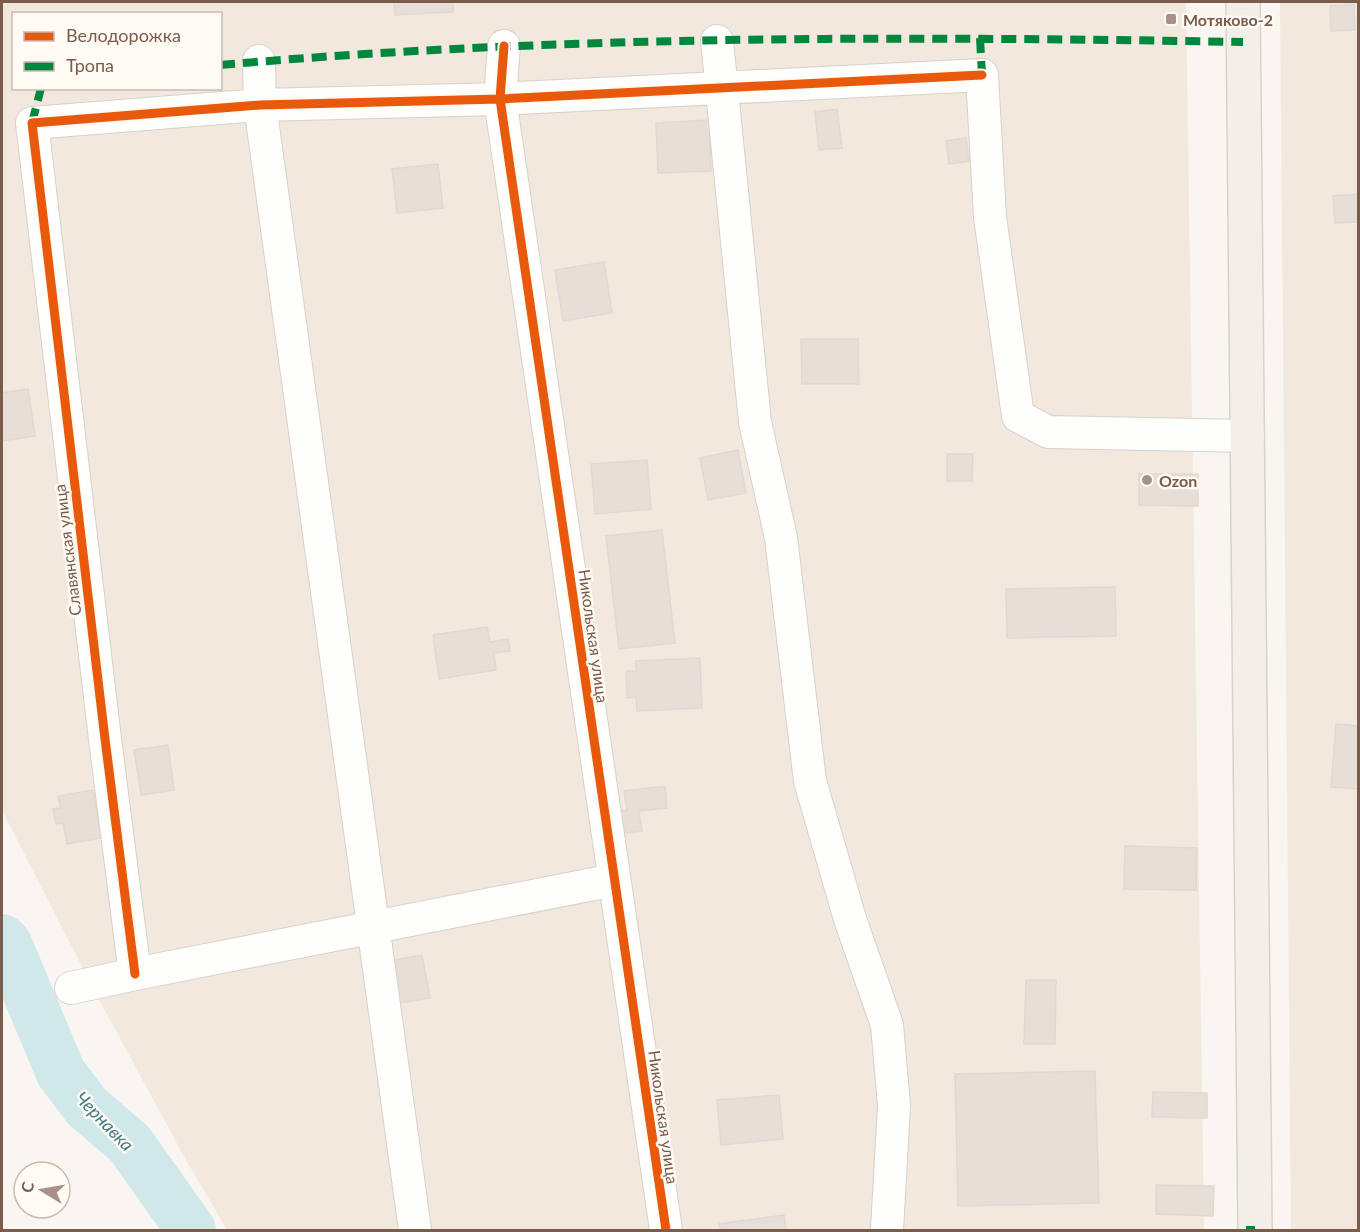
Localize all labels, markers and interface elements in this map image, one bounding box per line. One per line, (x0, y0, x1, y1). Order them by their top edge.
place label: Мотяково-2 (1183, 10, 1273, 29)
legend (12, 12, 222, 90)
marker: Мотяково-2 (1164, 12, 1178, 26)
text: Велодорожка (66, 24, 181, 46)
text: Тропа (66, 54, 114, 76)
place label: Ozon (1159, 471, 1197, 490)
marker: Ozon (1140, 473, 1154, 487)
street label: Славянская улица (50, 483, 84, 617)
street label: Никольская улица (575, 568, 613, 704)
street label: Никольская улица (645, 1049, 683, 1185)
water label: Чернавка (71, 1087, 139, 1155)
north arrow (12, 1160, 72, 1220)
text: С (16, 1180, 37, 1194)

